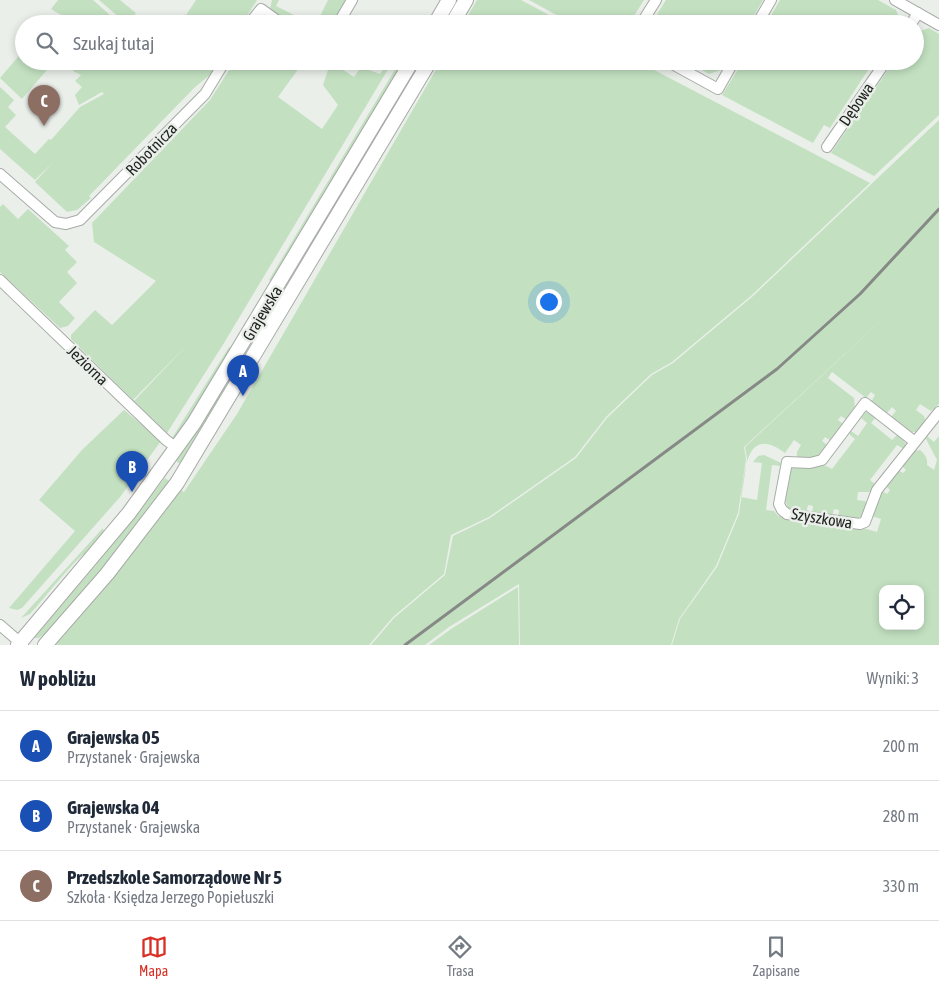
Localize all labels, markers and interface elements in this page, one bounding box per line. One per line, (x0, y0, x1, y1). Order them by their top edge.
search box (15, 15, 924, 70)
icon: search (33, 29, 61, 57)
text: Szukaj tutaj (73, 32, 155, 54)
street label: Dębowa (835, 79, 878, 129)
pin: C (28, 85, 60, 126)
street label: Robotnicza (122, 119, 180, 179)
street label: Grajewska (239, 282, 286, 344)
your location (536, 289, 562, 315)
street label: Jeziorna (64, 341, 112, 389)
pin: A (227, 355, 259, 396)
pin: B (116, 451, 148, 492)
street label: Szyszkowa (790, 504, 854, 533)
map controls (879, 585, 924, 630)
button: locate (879, 585, 924, 630)
text: W pobliżu (20, 666, 96, 690)
text: Wyniki: 3 (867, 669, 919, 687)
text: Grajewska 05 (67, 726, 160, 748)
text: A (32, 737, 40, 755)
text: 200 m (883, 737, 919, 755)
text: Przystanek · Grajewska (67, 748, 200, 766)
text: Grajewska 04 (67, 796, 160, 818)
text: B (32, 807, 40, 825)
text: 280 m (883, 807, 919, 825)
text: Przystanek · Grajewska (67, 818, 200, 836)
text: Przedszkole Samorządowe Nr 5 (67, 866, 282, 888)
text: C (32, 877, 40, 895)
text: 330 m (883, 877, 919, 895)
text: Szkoła · Księdza Jerzego Popiełuszki (67, 888, 274, 906)
tab: Mapa (139, 933, 168, 979)
tab: Trasa (446, 933, 474, 979)
tab: Zapisane (753, 933, 800, 979)

